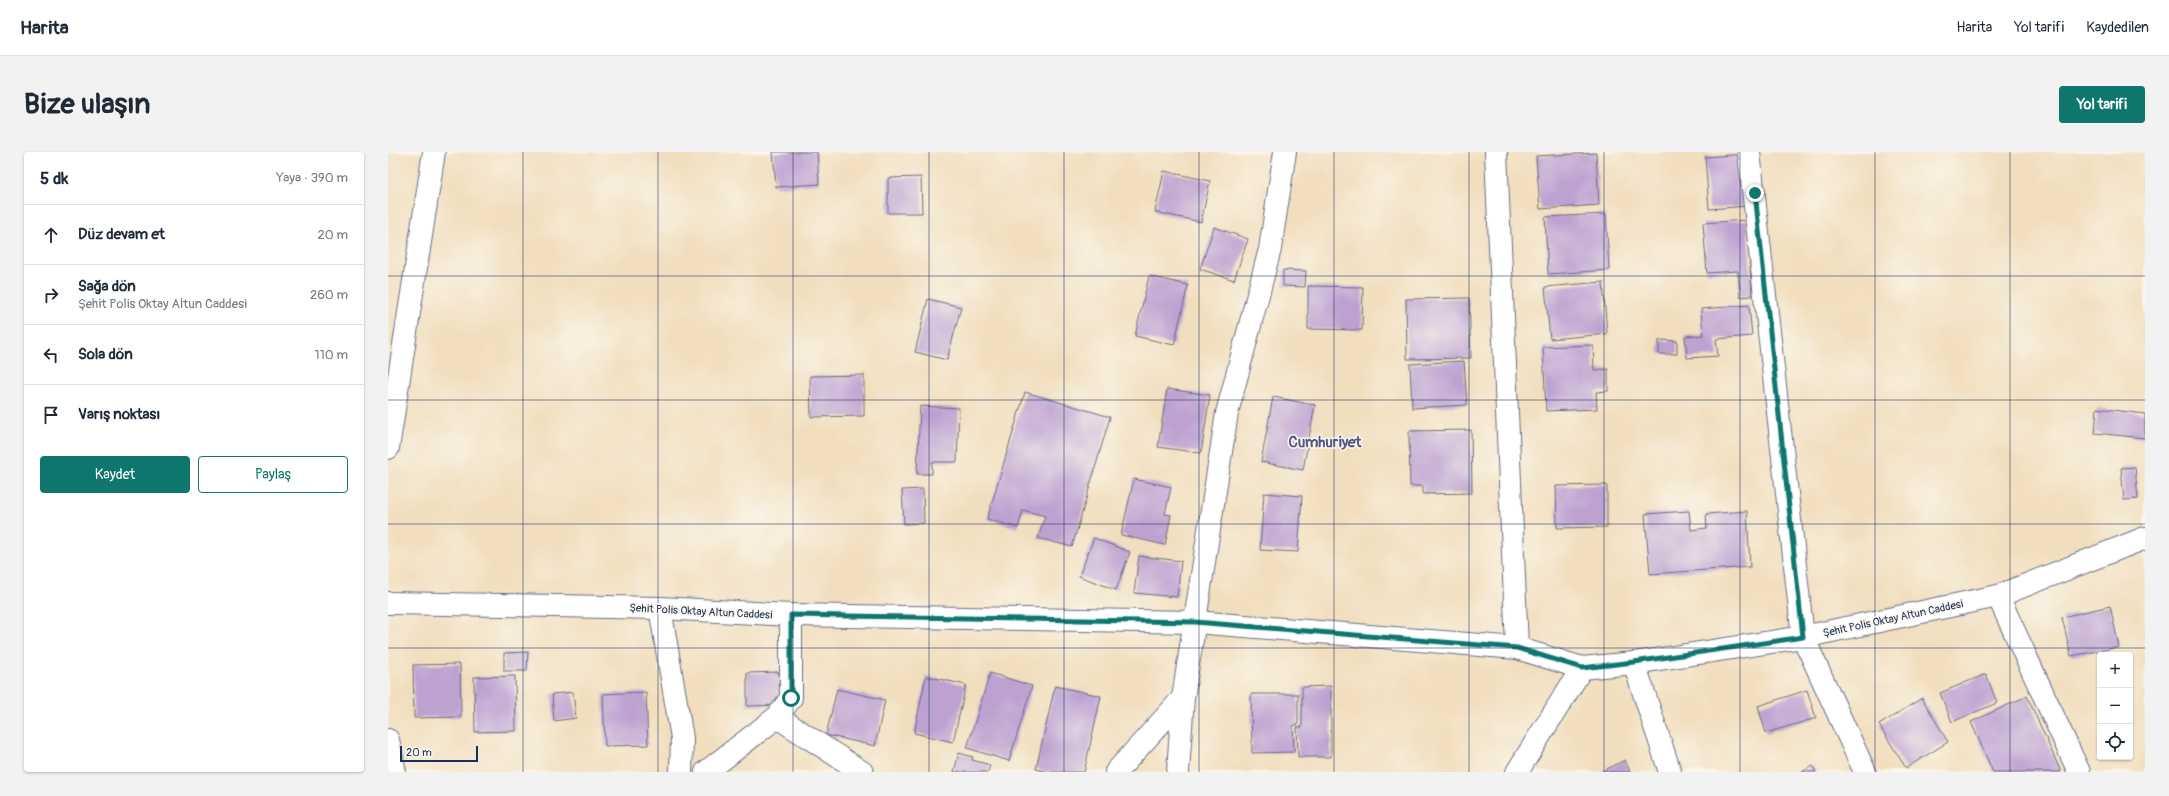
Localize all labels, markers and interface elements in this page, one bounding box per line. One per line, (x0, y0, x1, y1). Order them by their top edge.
text: Harita (20, 16, 69, 40)
text: Harita (1956, 19, 1992, 36)
text: Yol tarifi (2014, 19, 2064, 36)
text: Kaydedilen (2086, 19, 2149, 36)
button: Yol tarifi (2059, 86, 2145, 123)
text: Bize ulaşın (24, 87, 150, 122)
text: 5 dk (40, 168, 68, 189)
text: Yaya · 390 m (276, 170, 348, 186)
route end (1746, 184, 1764, 202)
icon: ahead (40, 224, 62, 246)
text: Düz devam et (78, 225, 165, 244)
text: 20 m (317, 227, 348, 243)
text: Sağa dön (78, 277, 136, 296)
icon: right (40, 284, 62, 306)
text: 260 m (310, 287, 348, 303)
text: Şehit Polis Oktay Altun Caddesi (78, 296, 247, 312)
icon: left (40, 344, 62, 366)
text: Sola dön (78, 345, 133, 364)
text: 110 m (315, 347, 348, 363)
icon: arrive (40, 404, 62, 426)
text: Varış noktası (78, 405, 160, 424)
district label: Cumhuriyet (1289, 433, 1362, 452)
button: Kaydet (40, 456, 190, 493)
button: Paylaş (198, 456, 348, 493)
street label: Şehit Polis Oktay Altun Caddesi (1822, 597, 1965, 640)
street label: Şehit Polis Oktay Altun Caddesi (629, 601, 773, 622)
map controls (2097, 652, 2133, 760)
button: + (2097, 652, 2133, 688)
button: − (2097, 688, 2133, 724)
route start (782, 689, 800, 707)
button: locate (2097, 724, 2133, 760)
scale bar (400, 744, 478, 763)
text: 20 m (406, 746, 432, 759)

